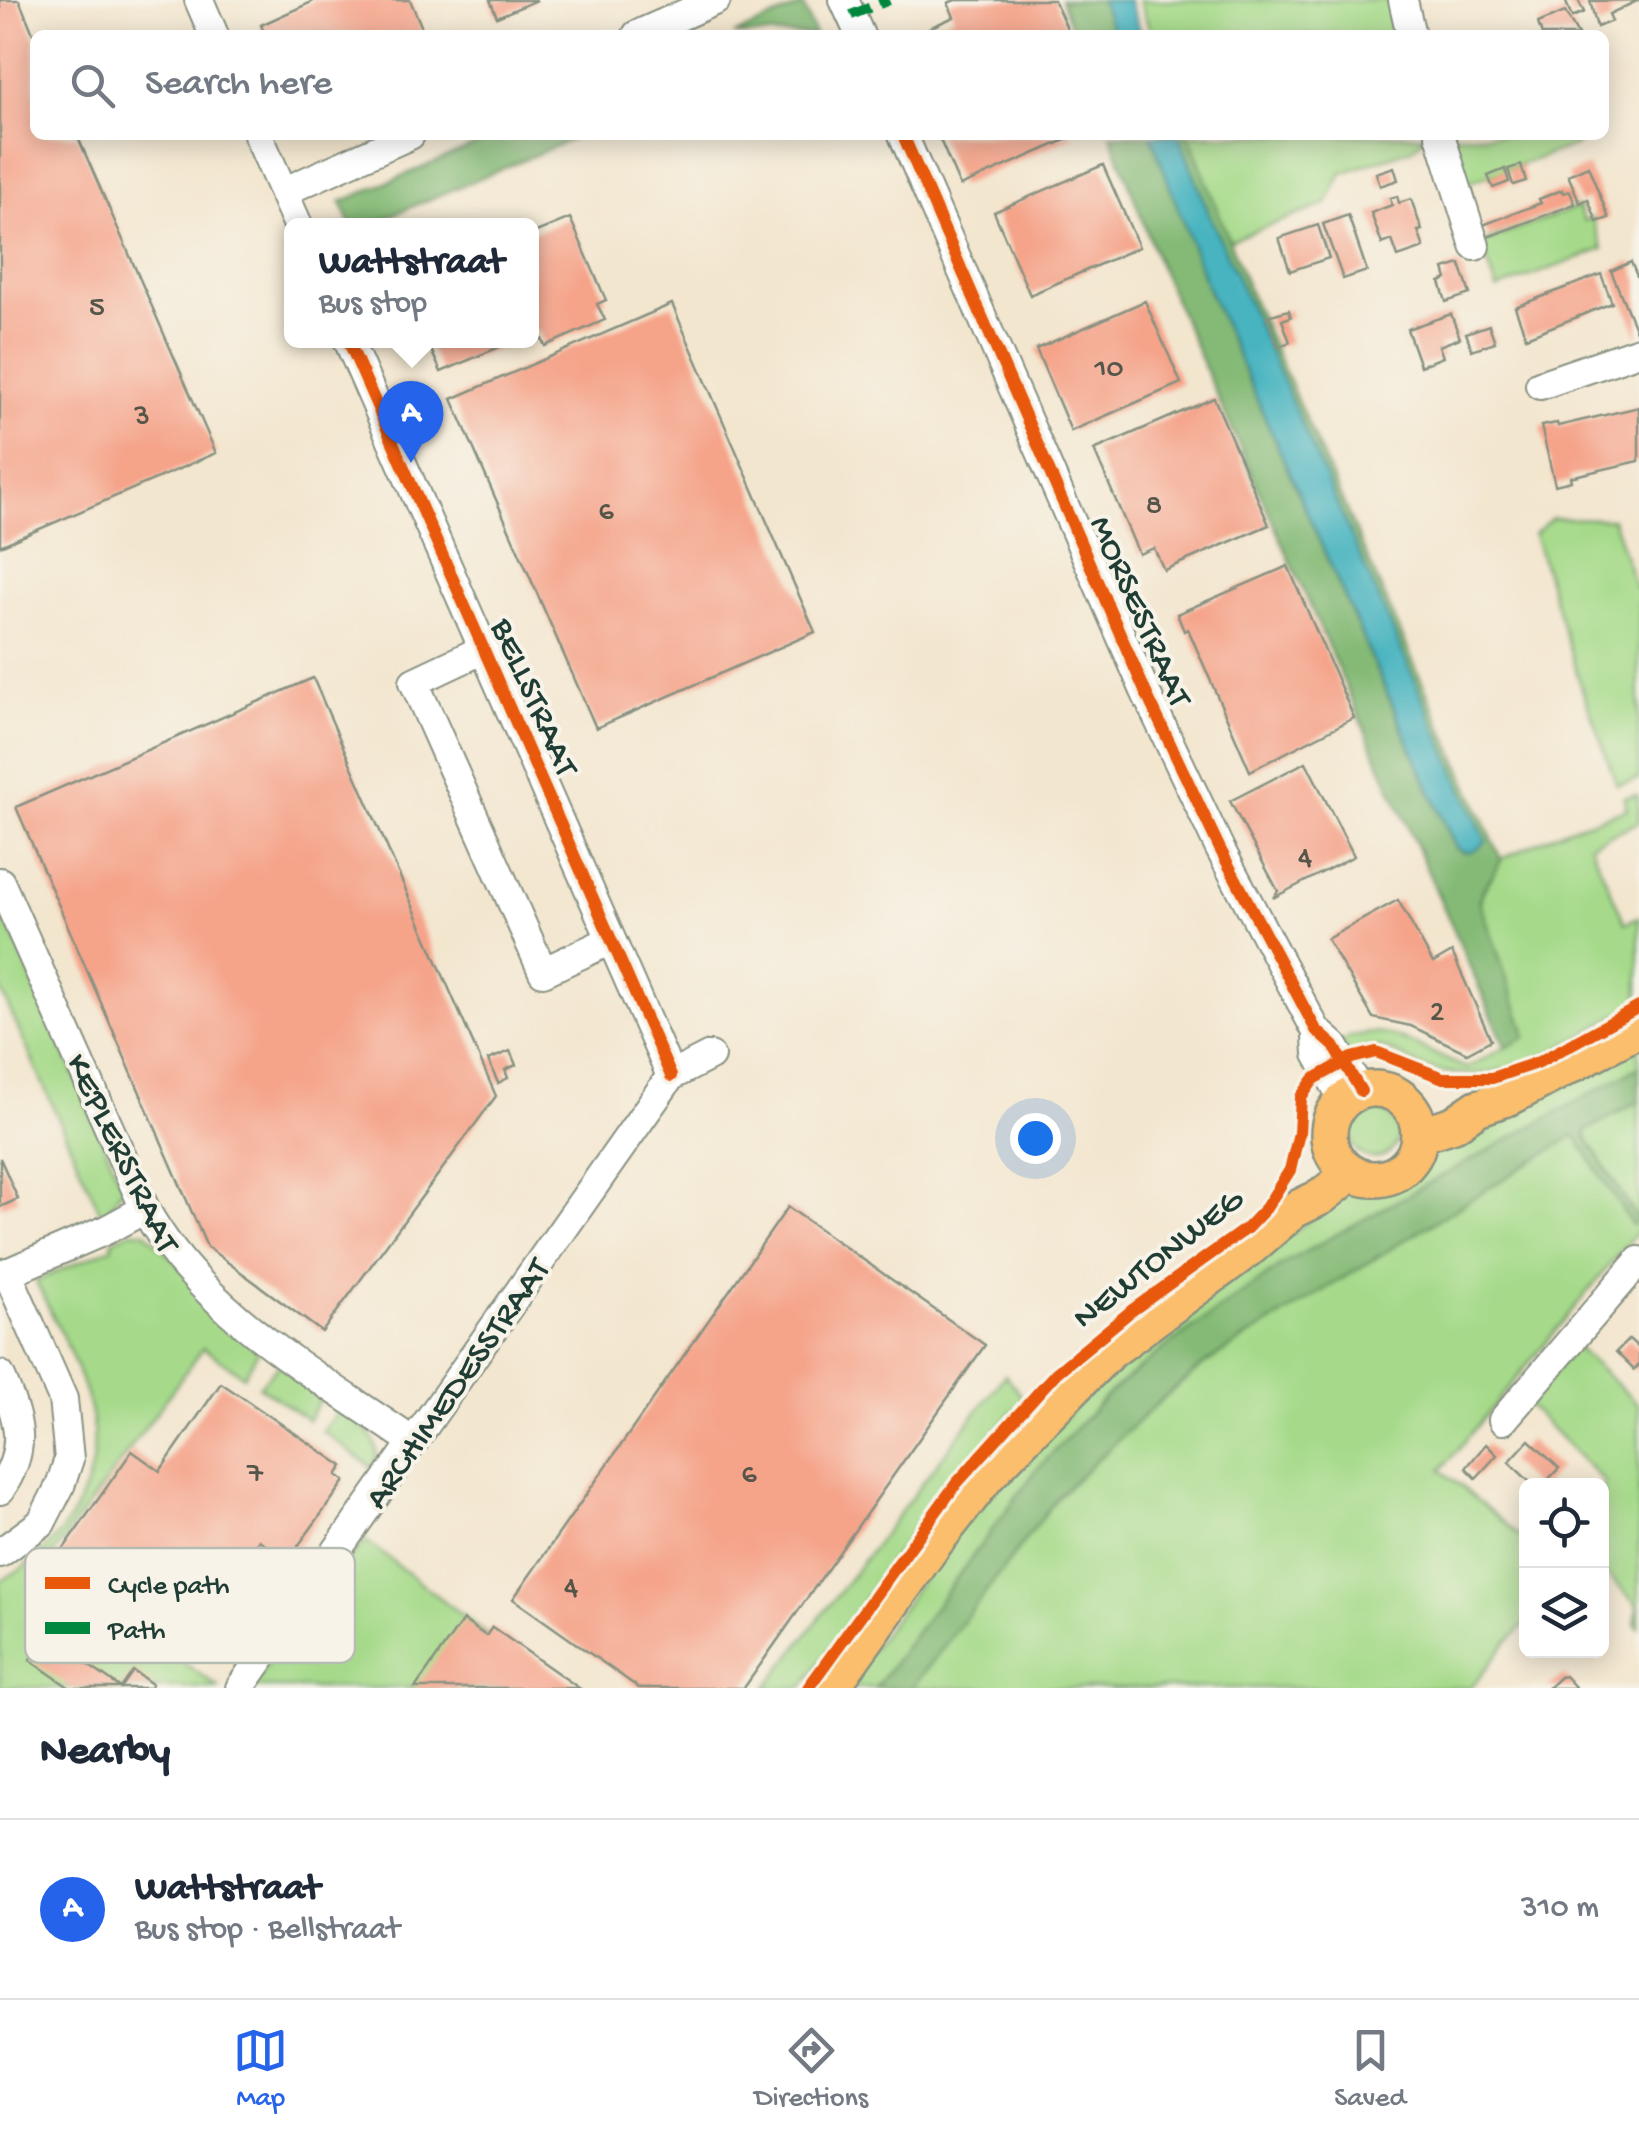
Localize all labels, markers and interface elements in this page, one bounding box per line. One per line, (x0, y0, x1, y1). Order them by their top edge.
search box (30, 30, 1609, 140)
icon: search (65, 58, 120, 113)
text: Search here (145, 63, 332, 107)
popup (284, 218, 539, 348)
text: Wattstraat (319, 242, 504, 286)
text: Bus stop (319, 286, 427, 324)
house number: 5 (89, 292, 105, 327)
house number: 10 (1093, 353, 1124, 388)
pin: A (378, 380, 444, 463)
house number: 3 (133, 401, 150, 436)
house number: 8 (1146, 490, 1162, 525)
house number: 6 (598, 496, 614, 531)
street label: MORSESTRAAT (1078, 510, 1199, 715)
street label: BELLSTRAAT (479, 612, 586, 785)
house number: 4 (1298, 842, 1312, 877)
house number: 2 (1430, 997, 1444, 1032)
street label: KEPLERSTRAAT (54, 1048, 187, 1262)
your location (1010, 1113, 1061, 1164)
street label: NEWTONWEG (1066, 1180, 1254, 1340)
street label: ARCHIMEDESSTRAAT (358, 1251, 562, 1518)
house number: 7 (246, 1458, 264, 1493)
house number: 6 (741, 1459, 757, 1494)
map controls (1519, 1478, 1609, 1658)
button: locate (1519, 1478, 1609, 1568)
legend (25, 1548, 355, 1663)
button: layers (1519, 1568, 1609, 1658)
text: Cycle path (108, 1571, 230, 1604)
house number: 4 (564, 1572, 578, 1607)
text: Path (107, 1616, 165, 1649)
text: Nearby (40, 1729, 170, 1778)
text: Wattstraat (135, 1868, 320, 1912)
text: A (63, 1890, 82, 1928)
text: 310 m (1521, 1890, 1599, 1928)
text: Bus stop · Bellstraat (135, 1912, 400, 1950)
tab: Map (233, 2023, 288, 2116)
tab: Directions (754, 2023, 868, 2116)
tab: Saved (1334, 2023, 1406, 2116)

